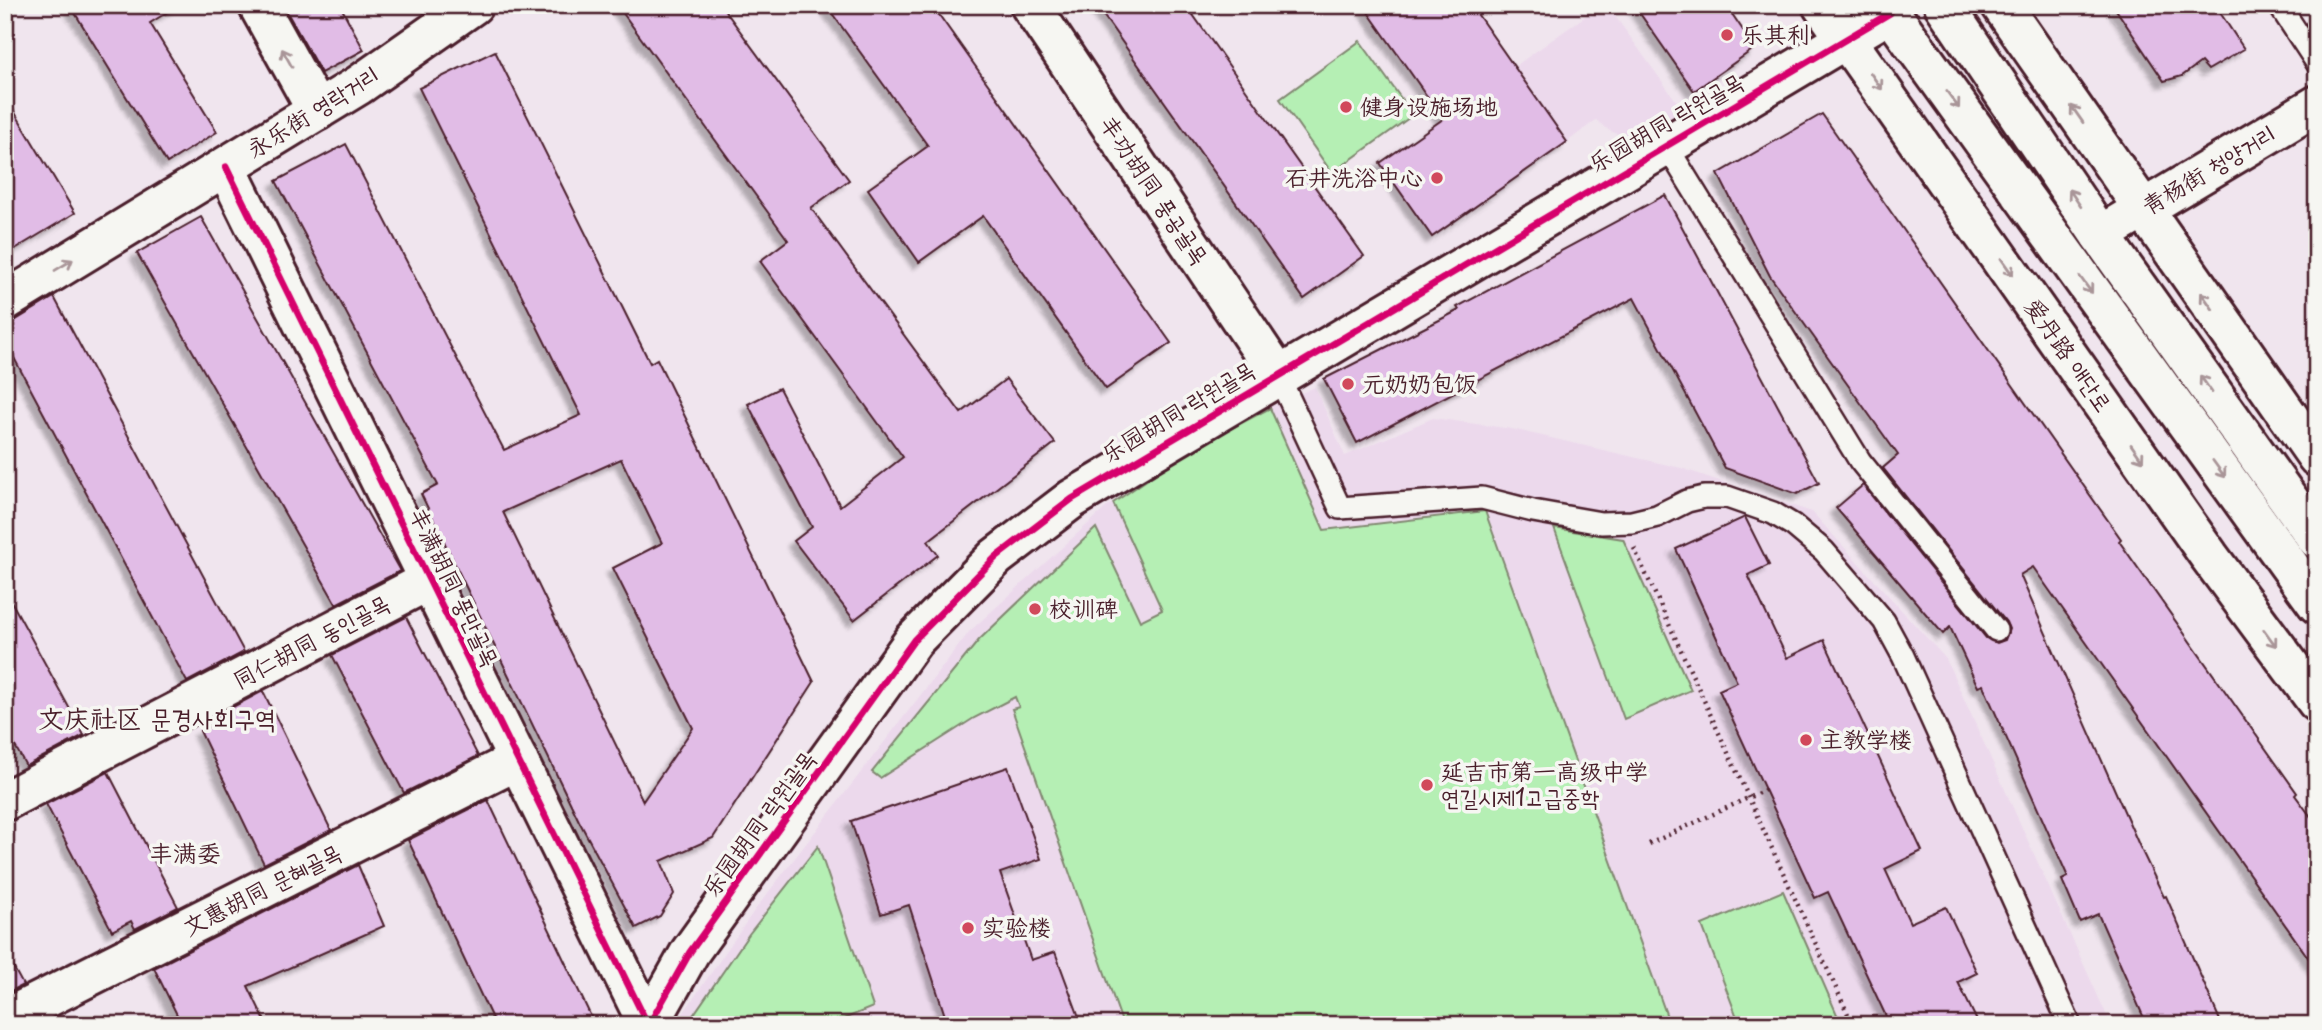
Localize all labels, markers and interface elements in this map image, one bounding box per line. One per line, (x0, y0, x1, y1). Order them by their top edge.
place label: 乐其利 (1741, 16, 1810, 51)
marker: 乐其利 (1719, 27, 1735, 43)
one-way arrow (280, 48, 293, 69)
street label: 永乐街 영락거리 (239, 56, 385, 165)
street label: 乐园胡同 락원골목 (1581, 63, 1749, 180)
one-way arrow (1869, 71, 1883, 90)
place label: 健身设施场地 (1360, 88, 1498, 123)
one-way arrow (1946, 90, 1960, 109)
marker: 健身设施场地 (1338, 99, 1354, 115)
one-way arrow (2070, 105, 2084, 124)
street label: 丰功胡同 풍공골목 (1092, 107, 1218, 271)
street label: 青杨街 청양거리 (2135, 115, 2282, 222)
place label: 石井洗浴中心 (1285, 159, 1423, 194)
marker: 石井洗浴中心 (1429, 170, 1445, 186)
one-way arrow (2068, 189, 2082, 208)
one-way arrow (2000, 257, 2014, 276)
one-way arrow (53, 258, 73, 272)
one-way arrow (2079, 275, 2093, 294)
street label: 爱丹路 애단로 (2017, 290, 2121, 418)
one-way arrow (2200, 292, 2214, 311)
street label: 乐园胡同 락원골목 (1094, 351, 1261, 470)
place label: 元奶奶包饭 (1362, 365, 1477, 400)
one-way arrow (2199, 375, 2213, 394)
marker: 元奶奶包饭 (1340, 376, 1356, 392)
one-way arrow (2130, 443, 2144, 462)
one-way arrow (2212, 459, 2227, 478)
street label: 丰满胡同 풍만골목 (402, 501, 509, 672)
street label: 同仁胡同 동인골목 (225, 584, 395, 697)
place label: 校训碑 (1049, 590, 1118, 625)
marker: 校训碑 (1027, 601, 1043, 617)
one-way arrow (2262, 628, 2277, 647)
district label: 文庆社区 문경사회구역 (38, 698, 276, 737)
place label: 主教学楼 (1820, 721, 1912, 756)
marker: 主教学楼 (1798, 732, 1814, 748)
street label: 乐园胡同 락원골목 (693, 743, 823, 904)
place label: 延吉市第一高级中学 연길시제1고급중학 (1441, 753, 1648, 814)
marker: 延吉市第一高级中学 연길시제1고급중학 (1419, 777, 1435, 793)
district label: 丰满委 (149, 834, 221, 870)
street label: 文惠胡同 문혜골목 (176, 834, 347, 944)
place label: 实验楼 (982, 909, 1051, 944)
marker: 实验楼 (960, 920, 976, 936)

